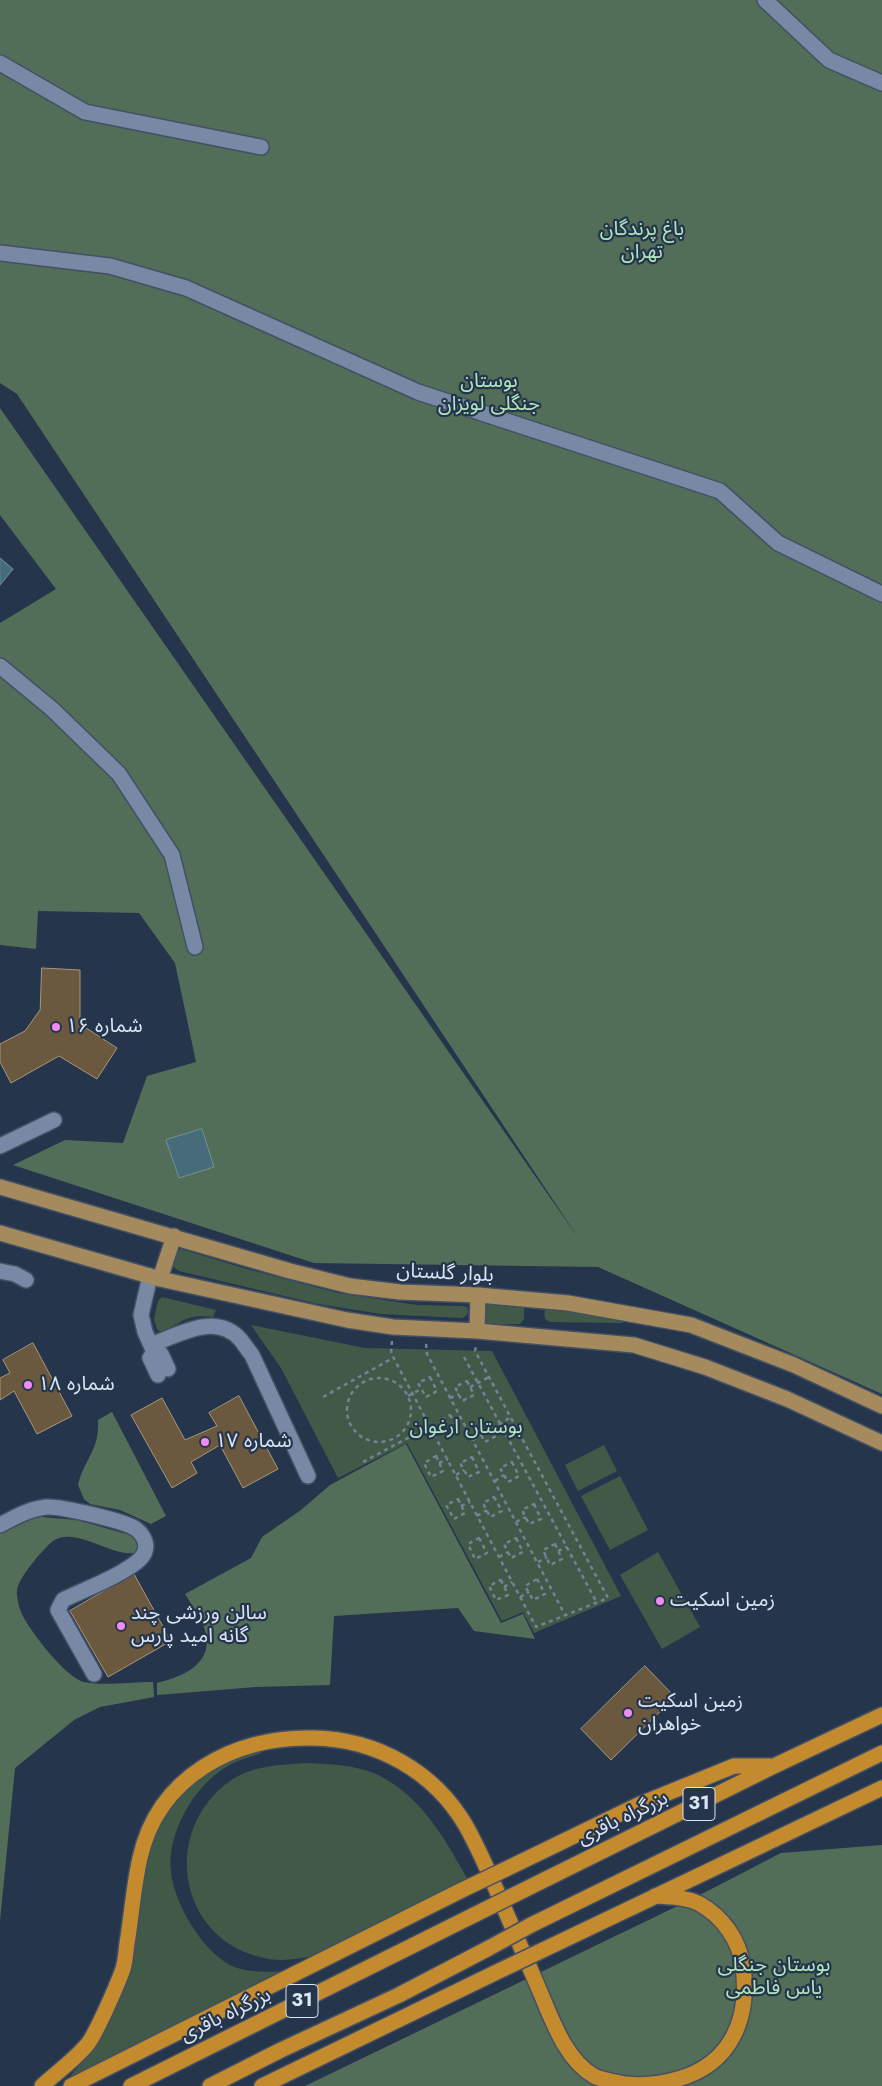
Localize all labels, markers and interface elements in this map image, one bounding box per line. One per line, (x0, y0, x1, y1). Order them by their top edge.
park label: باغ پرندگان تهران (600, 218, 684, 265)
park label: بوستان جنگلی لویزان (438, 370, 540, 417)
place label: شماره ۱۶ (66, 1015, 143, 1039)
marker: شماره ۱۶ (50, 1021, 62, 1033)
street label: بلوار گلستان (396, 1259, 494, 1289)
place label: شماره ۱۸ (38, 1373, 115, 1397)
marker: شماره ۱۸ (22, 1379, 34, 1391)
park label: بوستان ارغوان (409, 1416, 523, 1440)
place label: شماره ۱۷ (215, 1430, 292, 1454)
marker: شماره ۱۷ (199, 1436, 211, 1448)
place label: زمین اسکیت (670, 1589, 775, 1613)
marker: زمین اسکیت (654, 1595, 666, 1607)
place label: سالن ورزشی چند گانه امید پارس (131, 1602, 267, 1649)
marker: سالن ورزشی چند گانه امید پارس (115, 1620, 127, 1632)
place label: زمین اسکیت خواهران (638, 1690, 743, 1737)
marker: زمین اسکیت خواهران (622, 1707, 634, 1719)
street label: بزرگراه باقری (574, 1787, 672, 1851)
road number: 31 (683, 1788, 715, 1820)
park label: بوستان جنگلی یاس فاطمی (718, 1954, 830, 2001)
street label: بزرگراه باقری (177, 1984, 275, 2048)
road number: 31 (286, 1984, 318, 2018)

